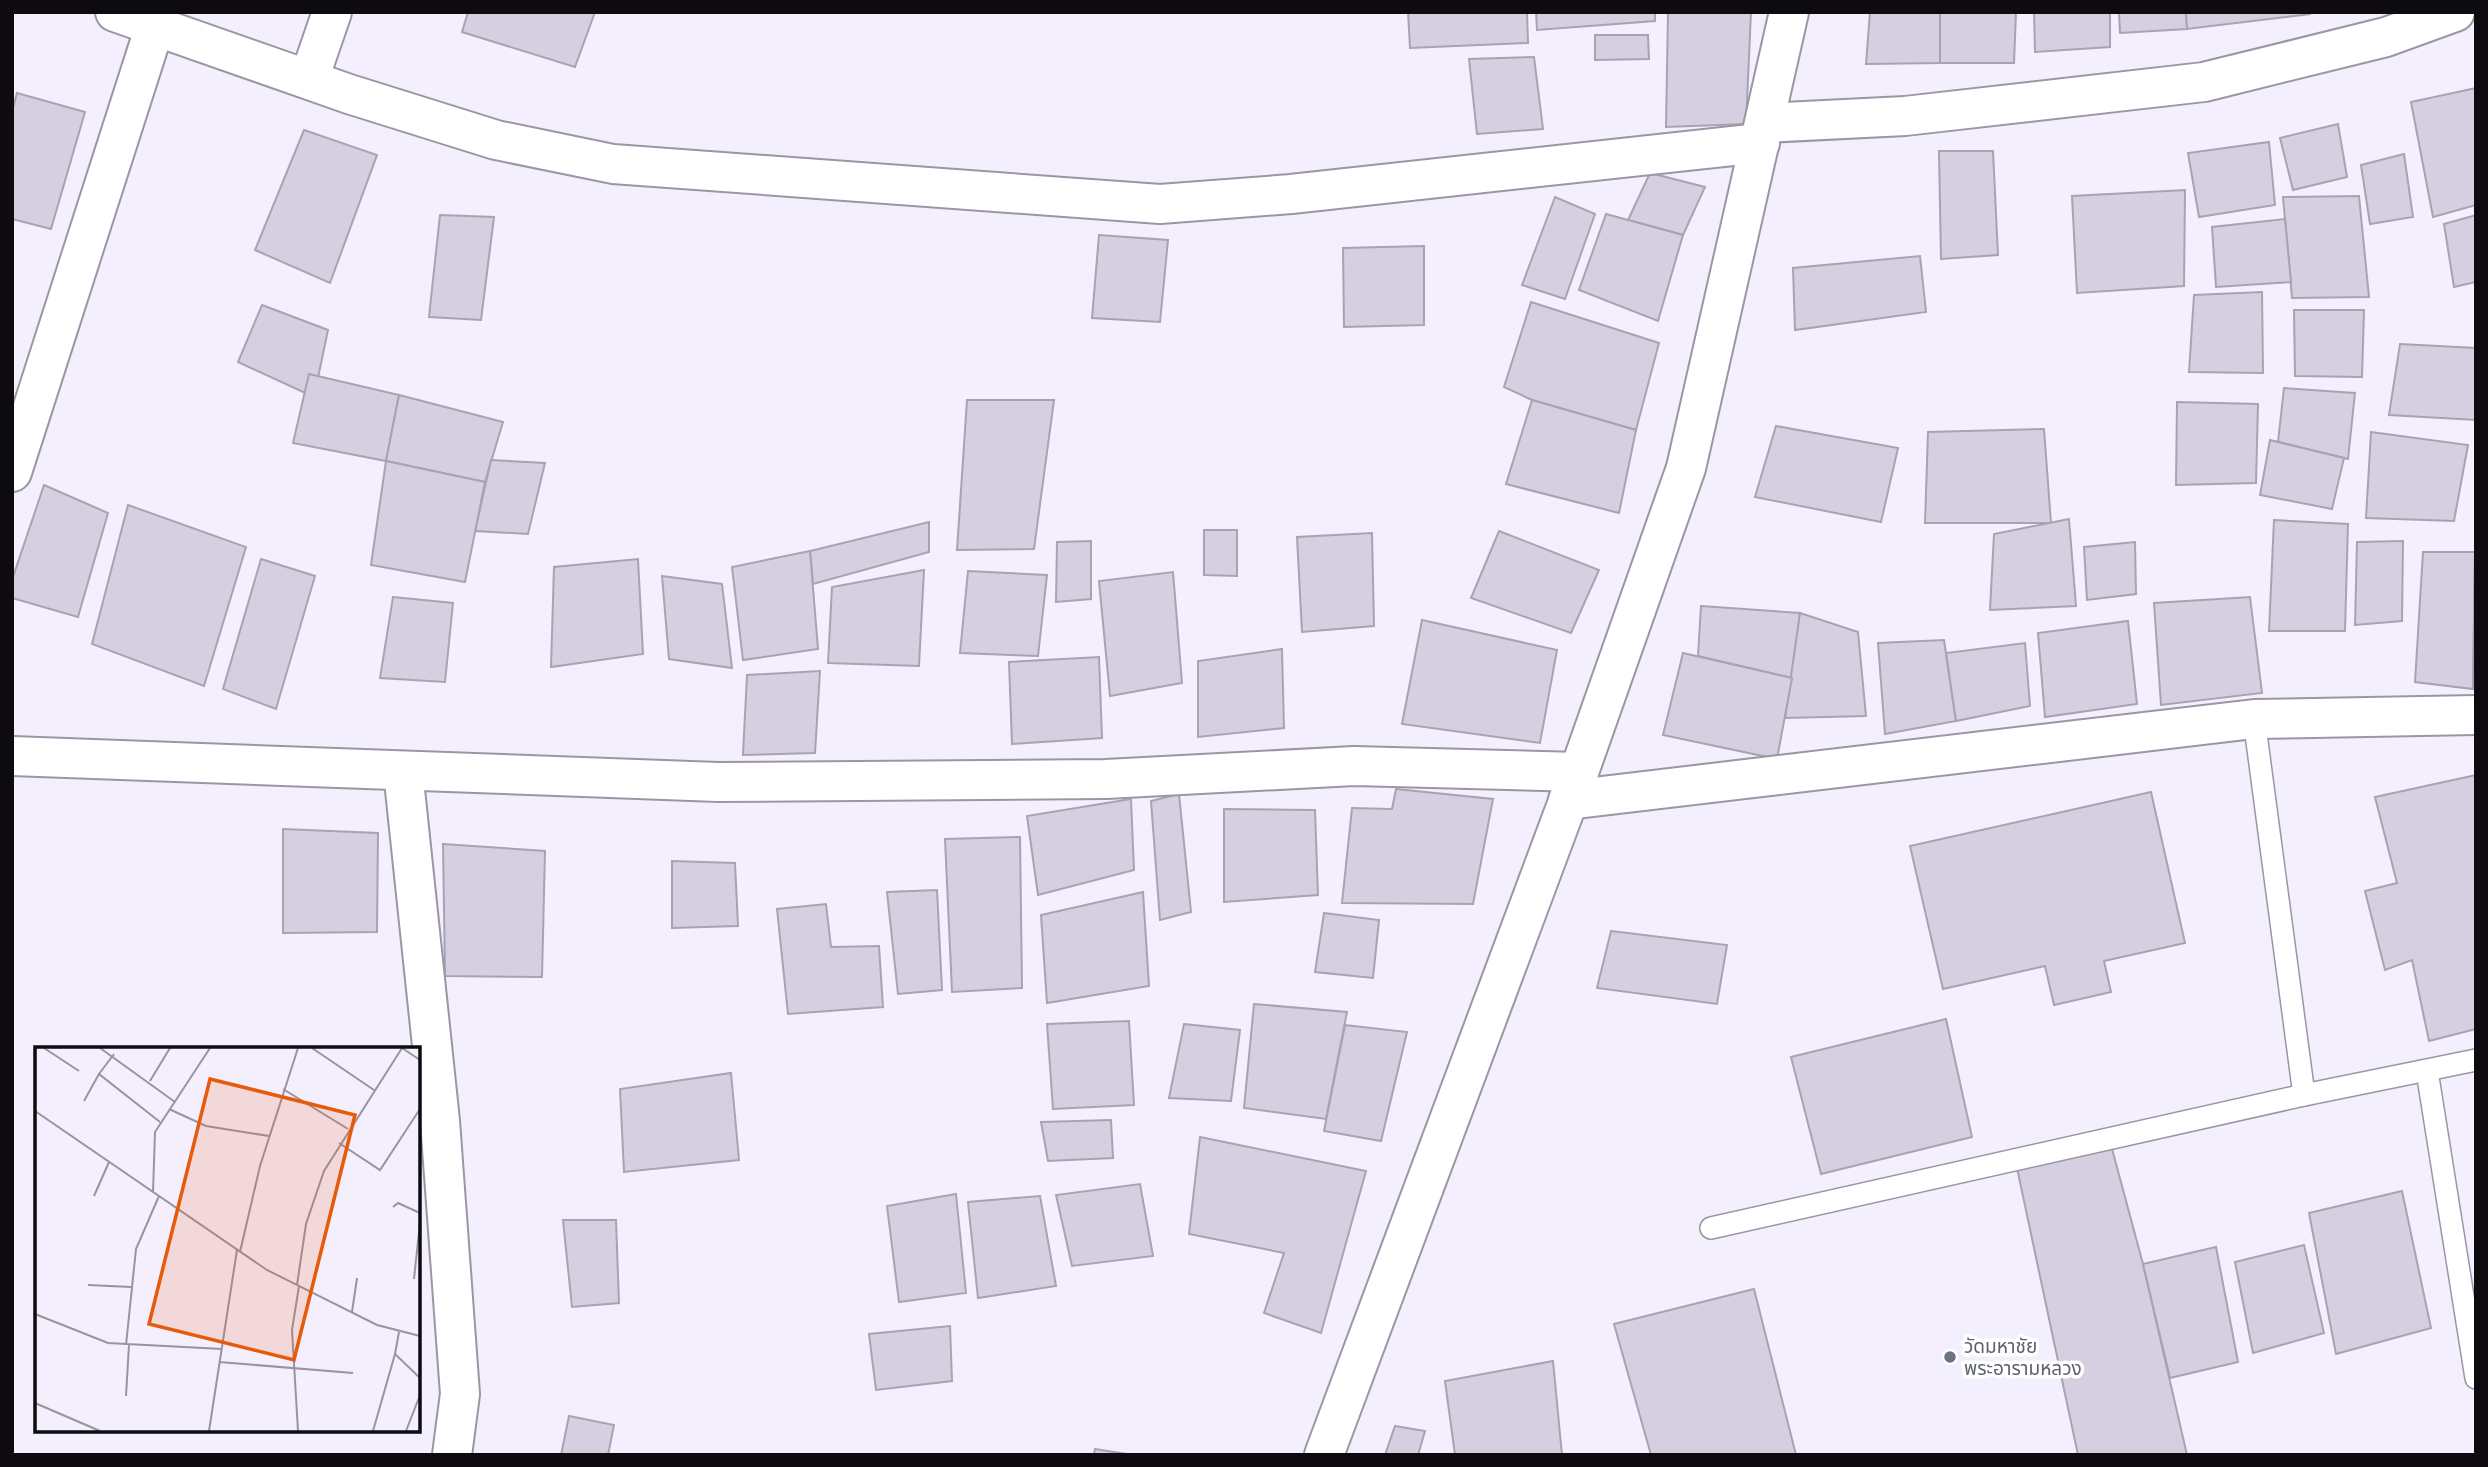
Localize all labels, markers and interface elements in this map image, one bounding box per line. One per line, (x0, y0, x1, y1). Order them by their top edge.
inset map (35, 1047, 420, 1432)
place label: วัดมหาชัย พระอารามหลวง (1964, 1336, 2082, 1379)
marker: วัดมหาชัย พระอารามหลวง (1942, 1349, 1958, 1365)

